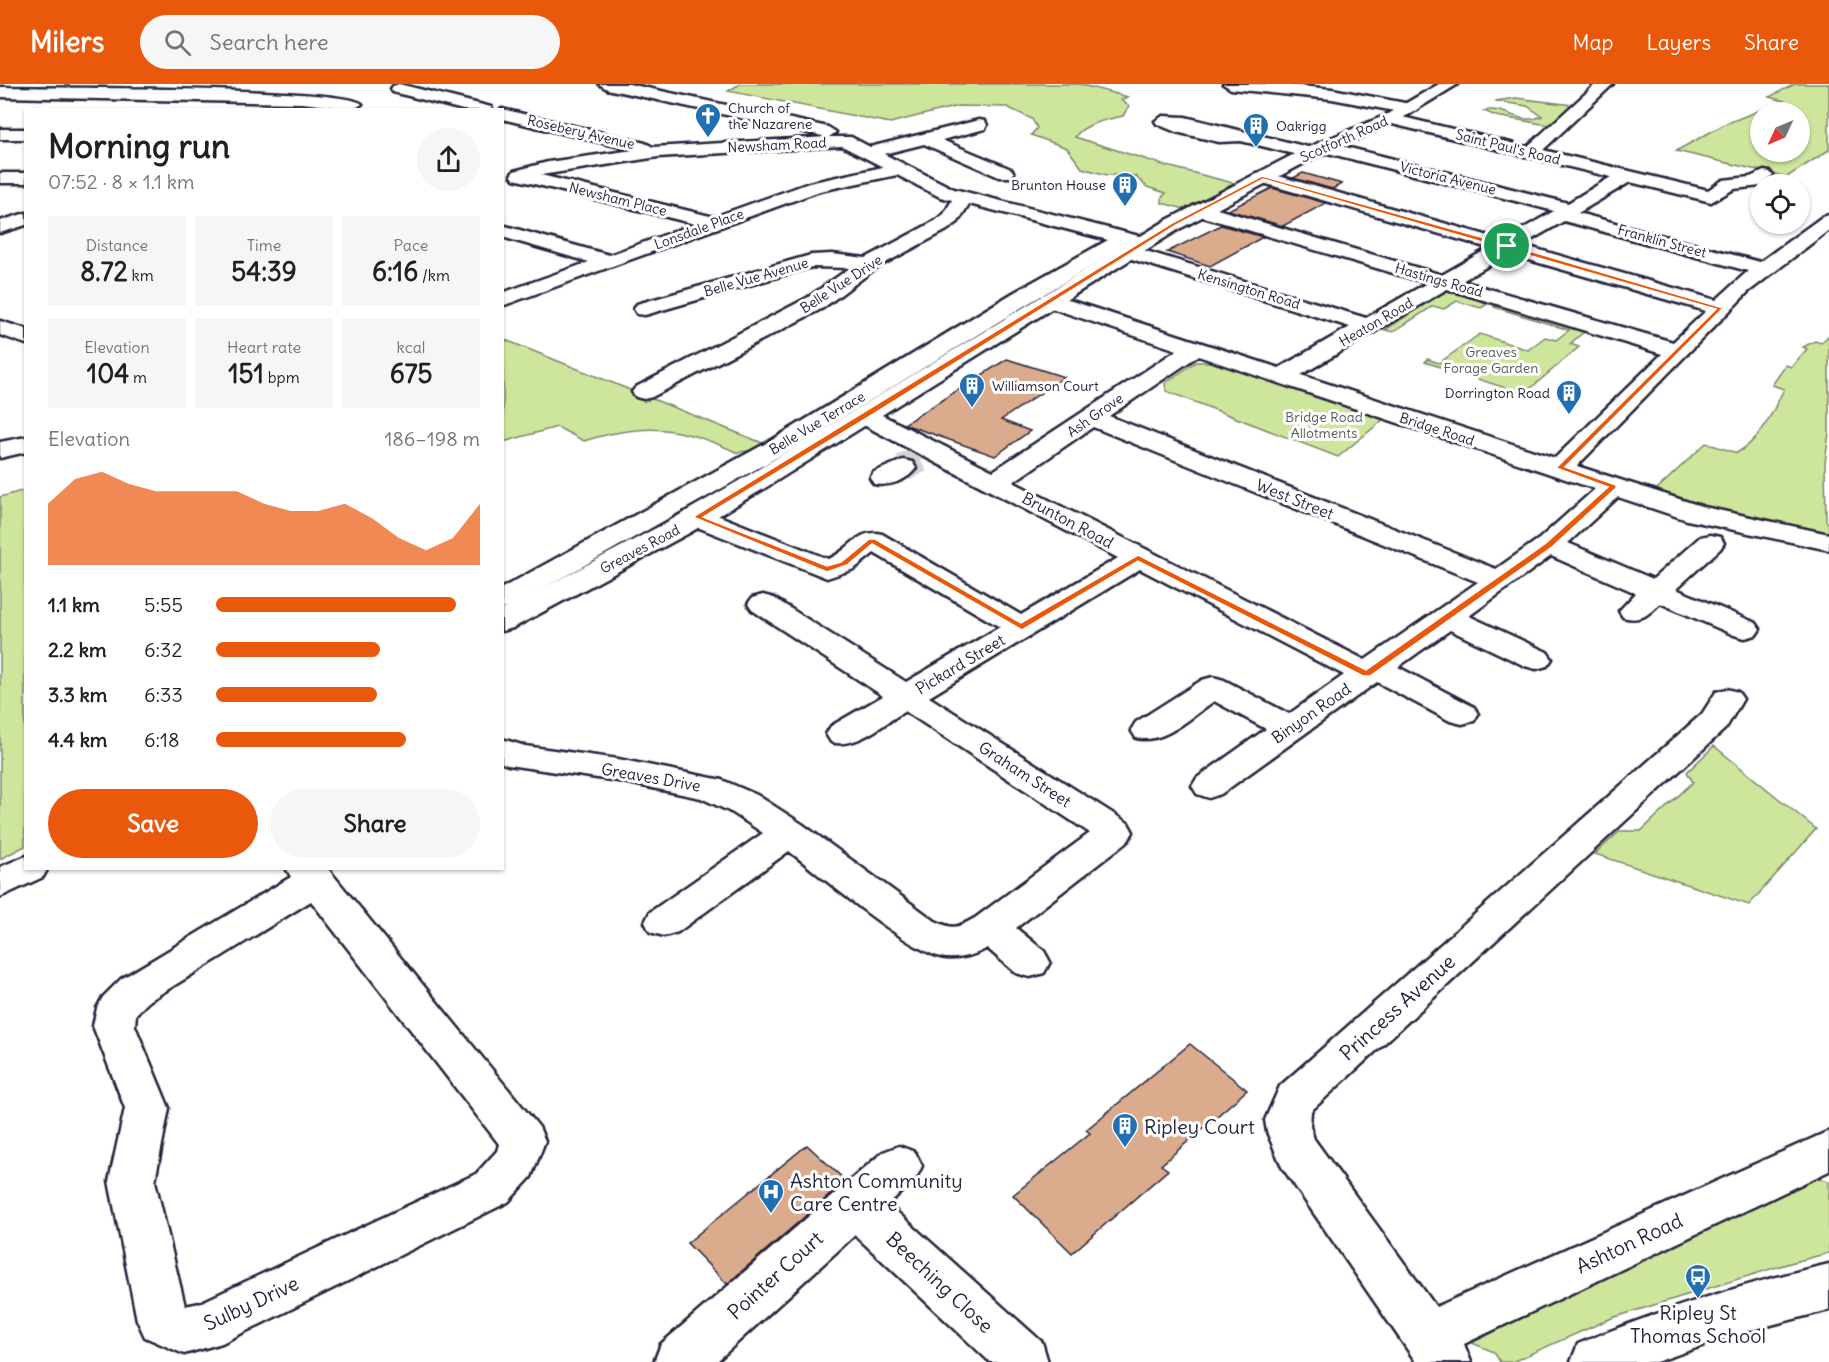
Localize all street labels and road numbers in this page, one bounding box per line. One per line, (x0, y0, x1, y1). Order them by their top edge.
street label: Rosebery Avenue (525, 111, 637, 153)
street label: Scotforth Road (1297, 112, 1391, 166)
street label: Saint Paul's Road (1454, 125, 1562, 169)
street label: Newsham Road (727, 133, 827, 157)
street label: Victoria Avenue (1398, 157, 1498, 199)
street label: Newsham Place (567, 178, 669, 220)
street label: Lonsdale Place (652, 204, 746, 254)
street label: Franklin Street (1616, 221, 1709, 262)
street label: Belle Vue Drive (797, 251, 885, 317)
street label: Belle Vue Avenue (702, 253, 810, 301)
street label: Hastings Road (1393, 259, 1485, 301)
street label: Kensington Road (1196, 265, 1302, 313)
street label: Heaton Road (1336, 294, 1416, 350)
street label: Belle Vue Terrace (766, 387, 868, 459)
street label: Ash Grove (1063, 389, 1127, 441)
street label: Bridge Road (1397, 408, 1477, 450)
street label: West Street (1253, 474, 1337, 524)
street label: Brunton Road (1019, 488, 1117, 552)
street label: Greaves Road (597, 520, 683, 578)
street label: Pickard Street (912, 629, 1009, 699)
street label: Binyon Road (1268, 678, 1354, 748)
street label: Graham Street (975, 737, 1075, 812)
street label: Greaves Drive (600, 758, 702, 796)
street label: Princess Avenue (1334, 949, 1460, 1065)
street label: Ashton Road (1572, 1207, 1686, 1279)
street label: Pointer Court (722, 1225, 828, 1324)
street label: Beeching Close (881, 1226, 999, 1338)
street label: Sulby Drive (200, 1270, 302, 1336)

